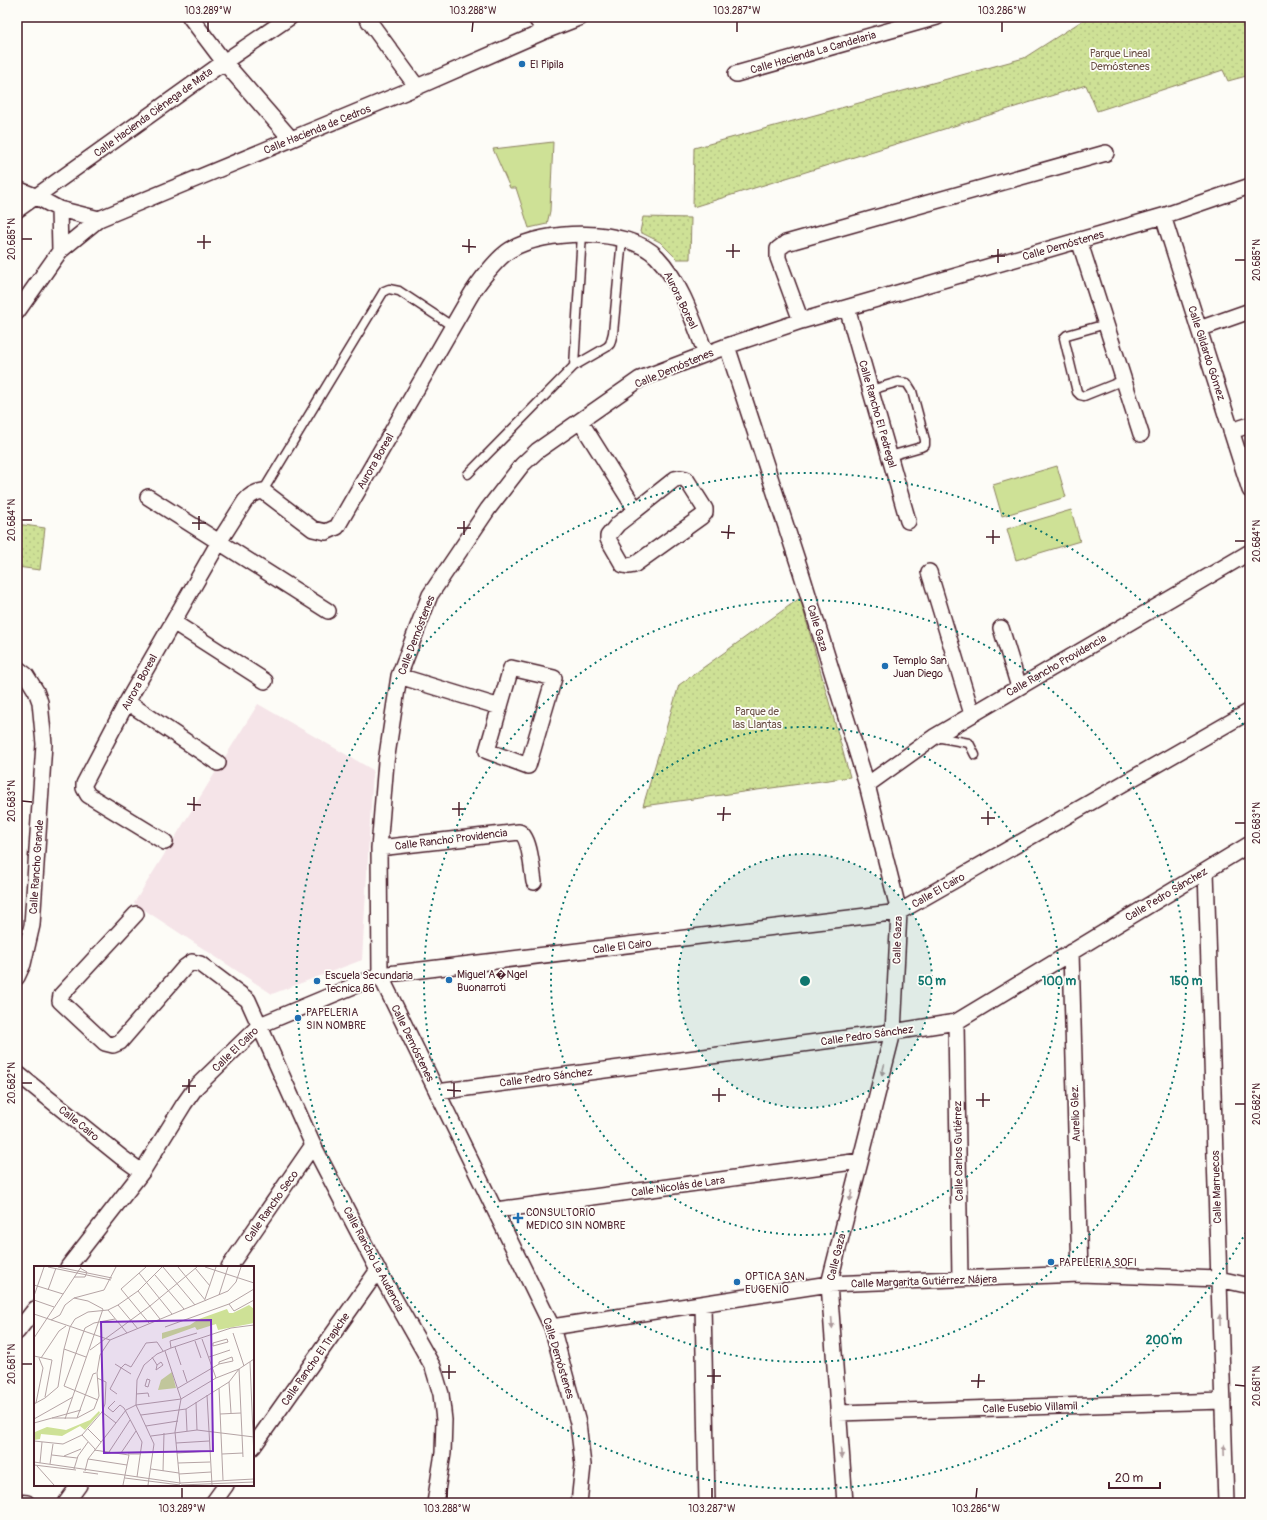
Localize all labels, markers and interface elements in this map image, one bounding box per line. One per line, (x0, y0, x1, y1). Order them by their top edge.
text: 103.289°W (184, 5, 232, 17)
text: 103.288°W (449, 5, 497, 17)
text: 103.287°W (713, 5, 761, 17)
text: 103.286°W (978, 5, 1026, 17)
street label: Calle Hacienda La Candelaria (749, 28, 877, 77)
park label: Parque Lineal Demóstenes (1090, 47, 1150, 73)
place label: El Pipila (530, 58, 564, 71)
marker: El Pipila (517, 59, 527, 69)
street label: Calle Hacienda Ciénega de Mata (91, 65, 215, 160)
street label: Calle Hacienda de Cedros (262, 102, 373, 157)
text: 20.685°N (6, 218, 18, 260)
street label: Calle Demóstenes (1021, 228, 1105, 263)
text: 20.685°N (1251, 239, 1263, 281)
street label: Aurora Boreal (661, 269, 700, 331)
street label: Calle Gildardo Gómez (1185, 304, 1228, 402)
street label: Calle Demóstenes (633, 346, 716, 391)
street label: Calle Rancho El Pedregal (856, 359, 899, 469)
street label: Aurora Boreal (354, 431, 397, 491)
text: 20.684°N (6, 499, 18, 541)
text: 20.684°N (1251, 520, 1263, 562)
street label: Calle Demóstenes (395, 594, 438, 677)
street label: Calle Gaza (804, 603, 831, 653)
street label: Calle Rancho Providencia (1004, 631, 1109, 699)
street label: Aurora Boreal (119, 652, 160, 713)
place label: Templo San Juan Diego (893, 654, 947, 680)
marker: Templo San Juan Diego (880, 661, 890, 671)
park label: Parque de las Llantas (732, 705, 782, 731)
text: 20.683°N (6, 780, 18, 822)
text: 20.683°N (1251, 802, 1263, 844)
street label: Calle Rancho Grande (27, 819, 46, 915)
street label: Calle Rancho Providencia (394, 826, 508, 853)
street label: Calle Pedro Sánchez (1123, 865, 1210, 924)
street label: Calle El Cairo (909, 870, 967, 911)
street label: Calle Gaza (890, 916, 905, 964)
street label: Calle El Cairo (592, 936, 652, 957)
place label: Miguel A�Ngel Buonarroti (457, 968, 528, 994)
place label: Escuela Secundaria Tecnica 86 (325, 969, 413, 995)
centre of rings (798, 974, 812, 988)
text: 50 m (918, 974, 946, 989)
text: 100 m (1042, 974, 1077, 989)
text: 150 m (1170, 974, 1203, 989)
marker: Miguel A�Ngel Buonarroti (444, 975, 454, 985)
marker: Escuela Secundaria Tecnica 86 (312, 976, 322, 986)
street label: Calle Demóstenes (388, 1003, 437, 1084)
place label: PAPELERIA SIN NOMBRE (306, 1006, 366, 1032)
marker: PAPELERIA SIN NOMBRE (293, 1013, 303, 1023)
street label: Calle Pedro Sánchez (820, 1023, 915, 1048)
street label: Calle El Cairo (210, 1024, 261, 1075)
text: 20.682°N (6, 1062, 18, 1104)
one-way arrow (880, 1064, 886, 1077)
street label: Calle Pedro Sánchez (499, 1065, 594, 1090)
text: 20.682°N (1251, 1083, 1263, 1125)
street label: Aurelio Glez. (1068, 1084, 1083, 1142)
street label: Calle Carlos Gutiérrez (951, 1100, 966, 1201)
street label: Calle Cairo (56, 1103, 102, 1144)
street label: Calle Marruecos (1209, 1150, 1224, 1224)
street label: Calle Rancho Seco (242, 1168, 301, 1245)
street label: Calle Nicolás de Lara (630, 1173, 726, 1200)
one-way arrow (848, 1190, 854, 1202)
street label: Calle Rancho La Audencia (340, 1205, 407, 1314)
place label: CONSULTORIO MEDICO SIN NOMBRE (526, 1206, 626, 1232)
marker: CONSULTORIO MEDICO SIN NOMBRE (513, 1213, 523, 1223)
street label: Calle Gaza (824, 1232, 849, 1282)
place label: PAPELERIA SOFI (1059, 1256, 1137, 1269)
marker: PAPELERIA SOFI (1046, 1257, 1056, 1267)
inset map (34, 1266, 254, 1486)
place label: OPTICA SAN EUGENIO (745, 1270, 805, 1296)
street label: Calle Margarita Gutiérrez Nájera (851, 1272, 997, 1291)
marker: OPTICA SAN EUGENIO (732, 1277, 742, 1287)
street label: Calle Rancho El Trapiche (278, 1310, 353, 1408)
one-way arrow (1217, 1313, 1223, 1326)
street label: Calle Demóstenes (540, 1316, 577, 1400)
one-way arrow (828, 1317, 835, 1329)
text: 200 m (1146, 1333, 1183, 1348)
text: 20.681°N (6, 1344, 18, 1384)
text: 20.681°N (1251, 1366, 1263, 1406)
street label: Calle Eusebio Villamil (982, 1399, 1078, 1416)
one-way arrow (1221, 1443, 1227, 1456)
one-way arrow (838, 1447, 845, 1459)
scale bar (1109, 1464, 1160, 1490)
text: 20 m (1115, 1471, 1144, 1486)
text: 103.289°W (158, 1503, 206, 1515)
text: 103.288°W (423, 1503, 471, 1515)
text: 103.287°W (688, 1503, 736, 1515)
text: 103.286°W (952, 1503, 1000, 1515)

